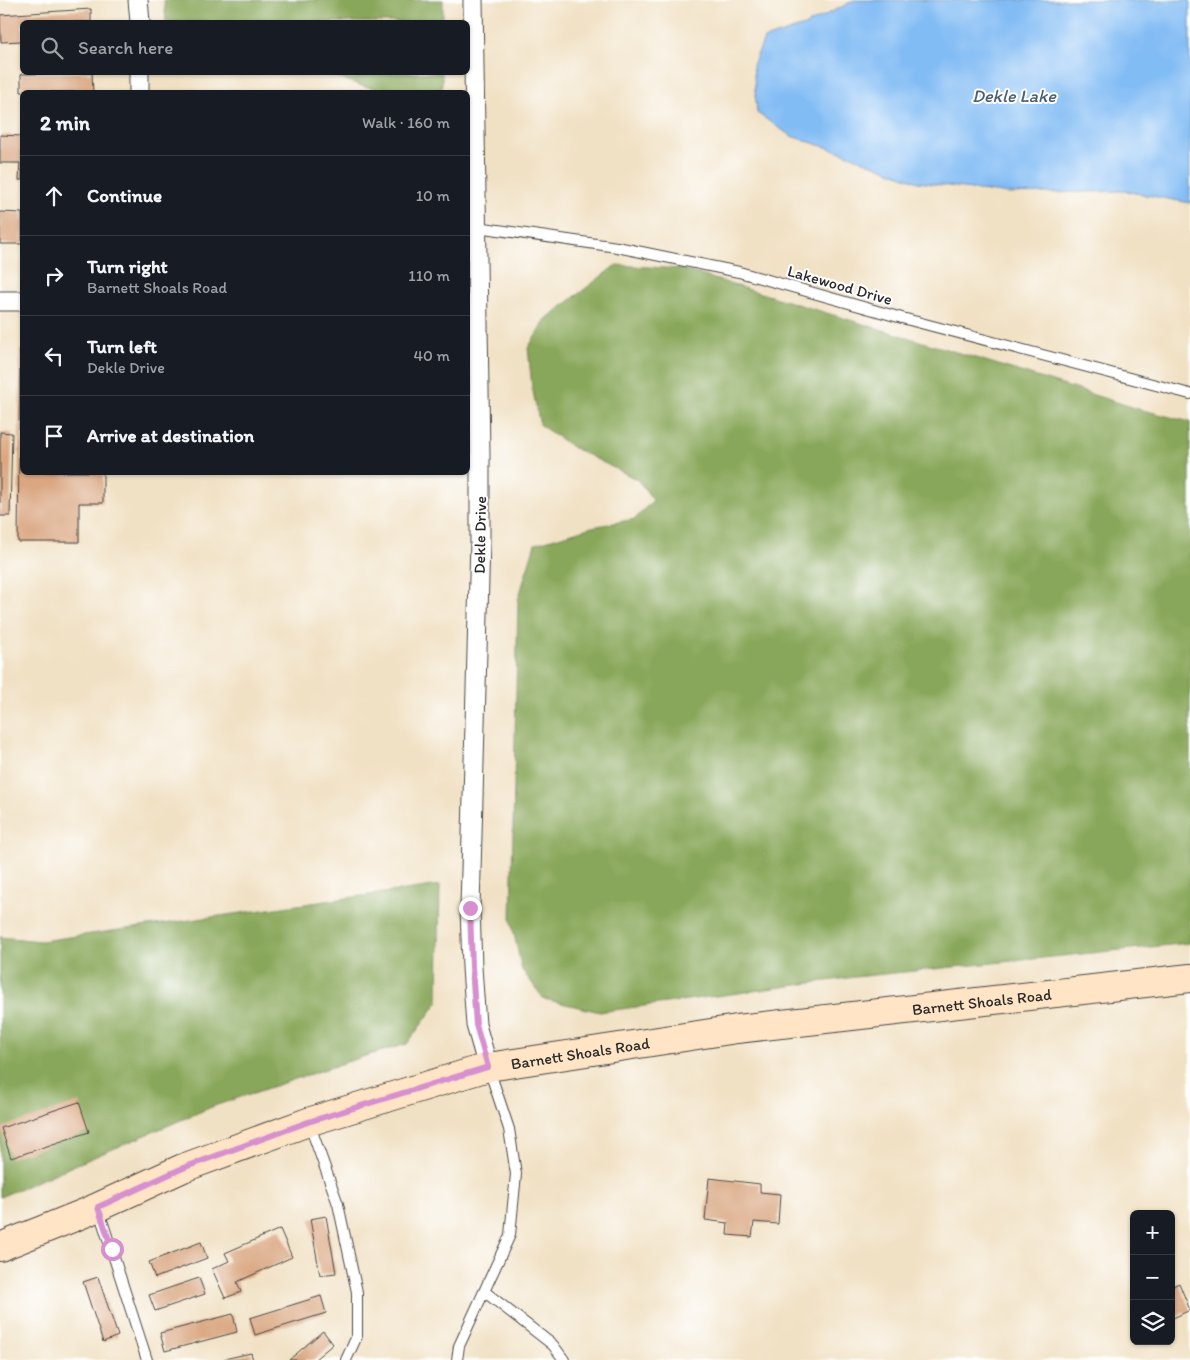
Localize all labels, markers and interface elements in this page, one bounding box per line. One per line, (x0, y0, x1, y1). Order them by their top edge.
search box (20, 20, 470, 75)
icon: search (38, 34, 66, 62)
text: Search here (78, 36, 173, 59)
water label: Dekle Lake (972, 85, 1057, 107)
text: 2 min (40, 110, 90, 135)
text: Walk · 160 m (362, 113, 450, 132)
icon: ahead (40, 182, 68, 210)
text: Continue (87, 184, 162, 207)
text: 10 m (416, 186, 450, 205)
text: Turn right (87, 255, 168, 278)
street label: Lakewood Drive (785, 261, 895, 309)
icon: right (40, 262, 68, 290)
text: 110 m (408, 266, 450, 285)
text: Barnett Shoals Road (87, 278, 227, 297)
text: Turn left (87, 335, 157, 358)
icon: left (40, 342, 68, 370)
text: 40 m (413, 346, 450, 365)
text: Dekle Drive (87, 358, 165, 377)
icon: arrive (40, 422, 68, 450)
text: Arrive at destination (87, 424, 254, 447)
street label: Dekle Drive (470, 496, 490, 574)
route end (459, 897, 482, 920)
street label: Barnett Shoals Road (911, 984, 1053, 1019)
street label: Barnett Shoals Road (509, 1033, 651, 1073)
map controls (1130, 1210, 1175, 1345)
button: + (1130, 1210, 1175, 1255)
route start (101, 1238, 124, 1261)
button: − (1130, 1255, 1175, 1300)
button: layers (1130, 1300, 1175, 1345)

